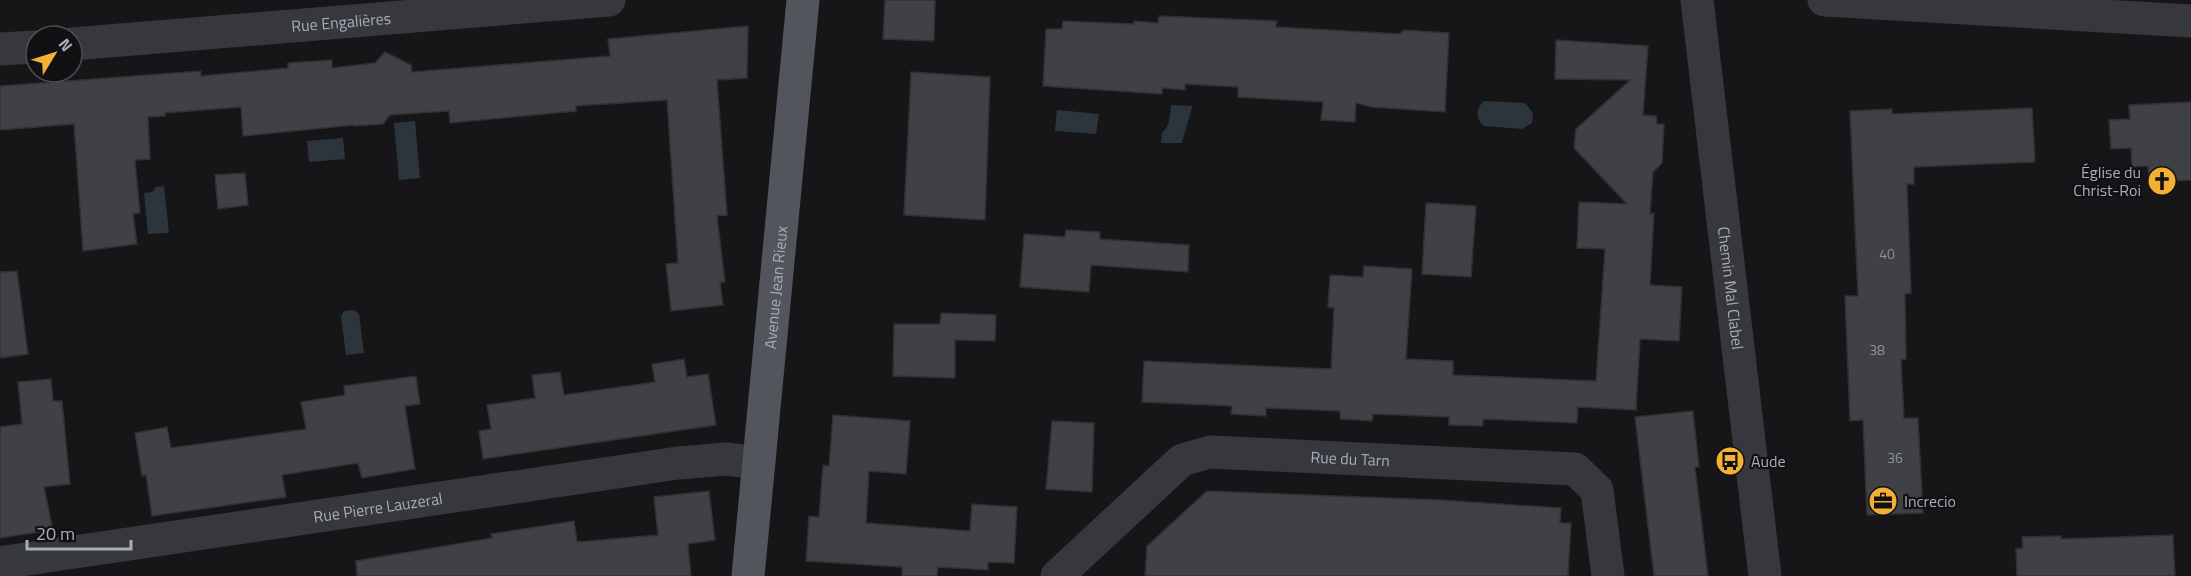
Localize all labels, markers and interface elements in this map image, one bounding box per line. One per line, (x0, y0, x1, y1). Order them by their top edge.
street label: Rue Engalières (290, 6, 392, 38)
north arrow (24, 24, 84, 84)
text: N (53, 33, 79, 57)
place label: Église du Christ-Roi (2073, 160, 2141, 202)
church icon: Église du Christ-Roi (2146, 165, 2178, 197)
street label: Avenue Jean Rieux (758, 225, 793, 350)
street label: Chemin Mal Clabel (1712, 225, 1750, 351)
house number: 40 (1879, 243, 1895, 264)
house number: 38 (1869, 339, 1885, 360)
street label: Rue du Tarn (1310, 445, 1391, 472)
bus stop icon: Aude (1714, 445, 1746, 477)
house number: 36 (1887, 447, 1903, 468)
place label: Aude (1751, 449, 1786, 473)
office icon: Increcio (1867, 485, 1899, 517)
street label: Rue Pierre Lauzeral (312, 486, 444, 529)
place label: Increcio (1904, 489, 1956, 513)
scale bar (27, 513, 130, 551)
text: 20 m (36, 520, 75, 547)

